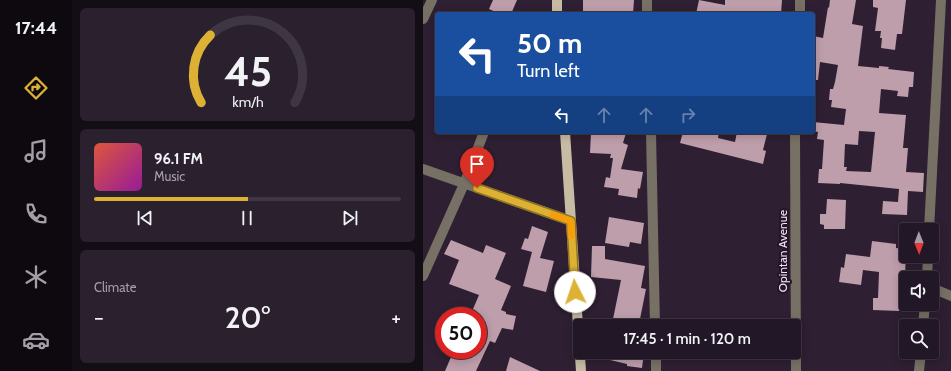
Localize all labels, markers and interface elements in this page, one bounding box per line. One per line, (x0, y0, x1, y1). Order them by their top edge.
text: 17:44 (15, 17, 57, 39)
text: 50 m (517, 26, 582, 60)
icon: left (451, 28, 503, 80)
text: 45 (223, 45, 272, 95)
text: Turn left (517, 60, 580, 82)
icon: directions (22, 74, 50, 102)
text: km/h (232, 92, 263, 110)
icon: left (551, 104, 573, 126)
icon: ahead (593, 104, 615, 126)
icon: ahead (635, 104, 657, 126)
icon: right (677, 104, 699, 126)
icon: music (22, 137, 50, 165)
pin (460, 147, 494, 188)
text: 96.1 FM (154, 150, 203, 168)
icon: arrive (466, 153, 488, 175)
text: Music (154, 168, 185, 184)
icon: phone (22, 200, 50, 228)
icon: previous (134, 207, 156, 229)
icon: pause (236, 207, 258, 229)
icon: next (339, 207, 361, 229)
street label: Opintan Avenue (775, 210, 790, 292)
north arrow (899, 223, 939, 263)
map controls (899, 223, 939, 359)
icon: climate (22, 263, 50, 291)
position arrow (554, 271, 596, 313)
button: sound (899, 271, 939, 311)
text: Climate (94, 279, 136, 295)
text: 20° (225, 299, 270, 336)
text: − (94, 304, 104, 331)
text: + (391, 304, 401, 331)
speed limit sign: 50 (435, 307, 487, 359)
button: search (899, 319, 939, 359)
icon: car (22, 326, 50, 354)
text: 17:45 · 1 min · 120 m (623, 330, 751, 348)

